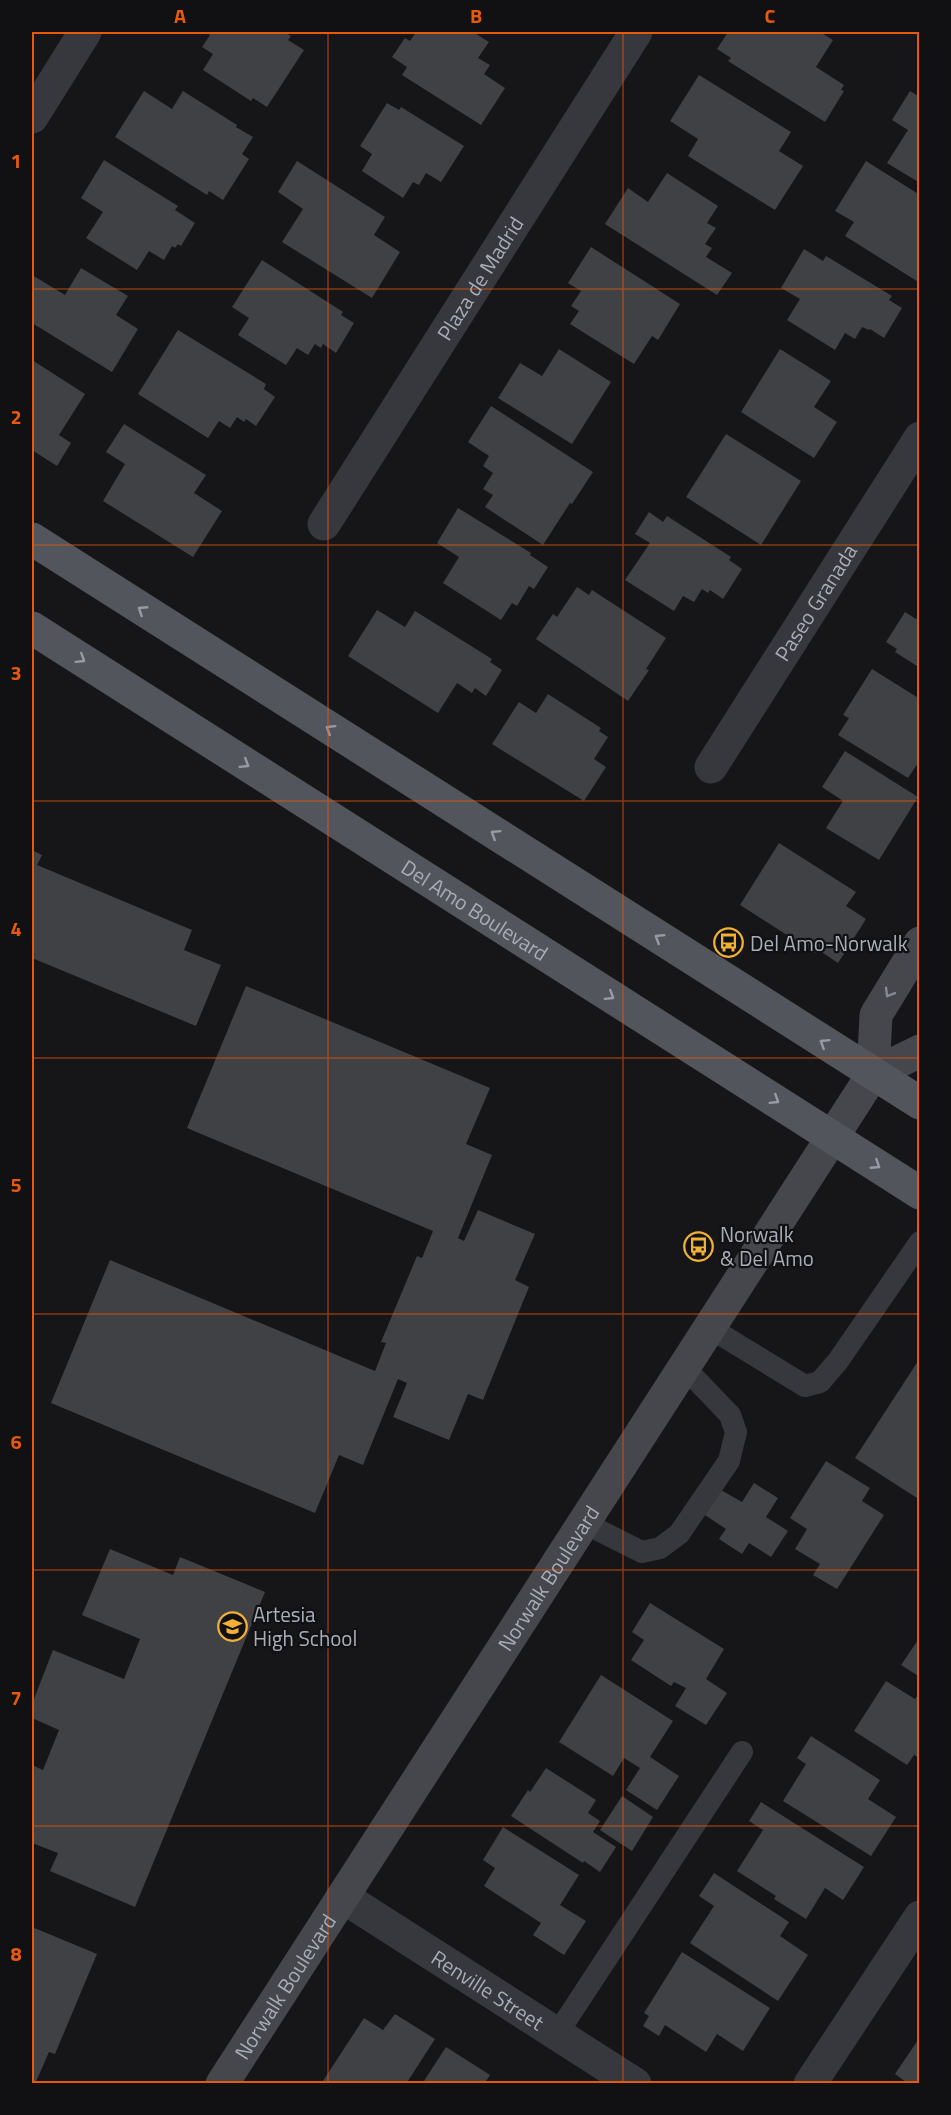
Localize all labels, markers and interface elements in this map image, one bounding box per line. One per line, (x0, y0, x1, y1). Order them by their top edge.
text: A (174, 0, 186, 31)
text: B (470, 0, 482, 31)
text: C (765, 0, 776, 31)
text: 1 (10, 145, 22, 176)
street label: Plaza de Madrid (429, 210, 531, 346)
text: 2 (10, 401, 22, 432)
street label: Paseo Granada (766, 537, 865, 667)
one-way arrow (138, 605, 148, 617)
one-way arrow (74, 652, 85, 663)
text: 3 (10, 657, 22, 688)
one-way arrow (326, 725, 336, 737)
one-way arrow (239, 756, 250, 767)
one-way arrow (491, 829, 501, 841)
street label: Del Amo Boulevard (395, 851, 555, 969)
text: 4 (10, 913, 22, 944)
bus stop icon: Del Amo-Norwalk (713, 927, 745, 959)
place label: Del Amo-Norwalk (750, 927, 908, 959)
one-way arrow (655, 934, 666, 945)
one-way arrow (885, 987, 897, 997)
one-way arrow (604, 988, 615, 999)
one-way arrow (820, 1038, 830, 1050)
one-way arrow (769, 1093, 779, 1105)
one-way arrow (870, 1157, 881, 1168)
text: 5 (10, 1169, 22, 1200)
place label: Norwalk & Del Amo (720, 1218, 814, 1274)
bus stop icon: Norwalk & Del Amo (683, 1230, 715, 1262)
text: 6 (10, 1426, 22, 1457)
street label: Norwalk Boulevard (489, 1499, 607, 1657)
place label: Artesia High School (253, 1598, 357, 1654)
school or university icon: Artesia High School (216, 1610, 248, 1642)
text: 7 (10, 1682, 22, 1713)
street label: Norwalk Boulevard (226, 1907, 344, 2066)
text: 8 (10, 1938, 22, 1969)
street label: Renville Street (425, 1942, 551, 2038)

